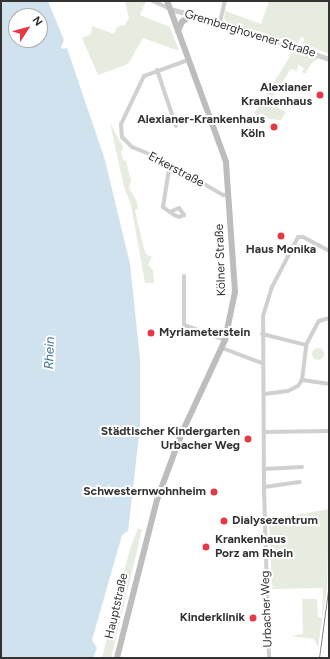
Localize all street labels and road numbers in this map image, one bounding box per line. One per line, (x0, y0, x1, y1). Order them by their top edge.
street label: Gremberghovener Straße (183, 7, 317, 61)
street label: Erkerstraße (146, 149, 206, 191)
street label: Kölner Straße (213, 224, 229, 296)
street label: Urbacher Weg (258, 570, 276, 648)
street label: Hauptstraße (102, 572, 132, 640)

